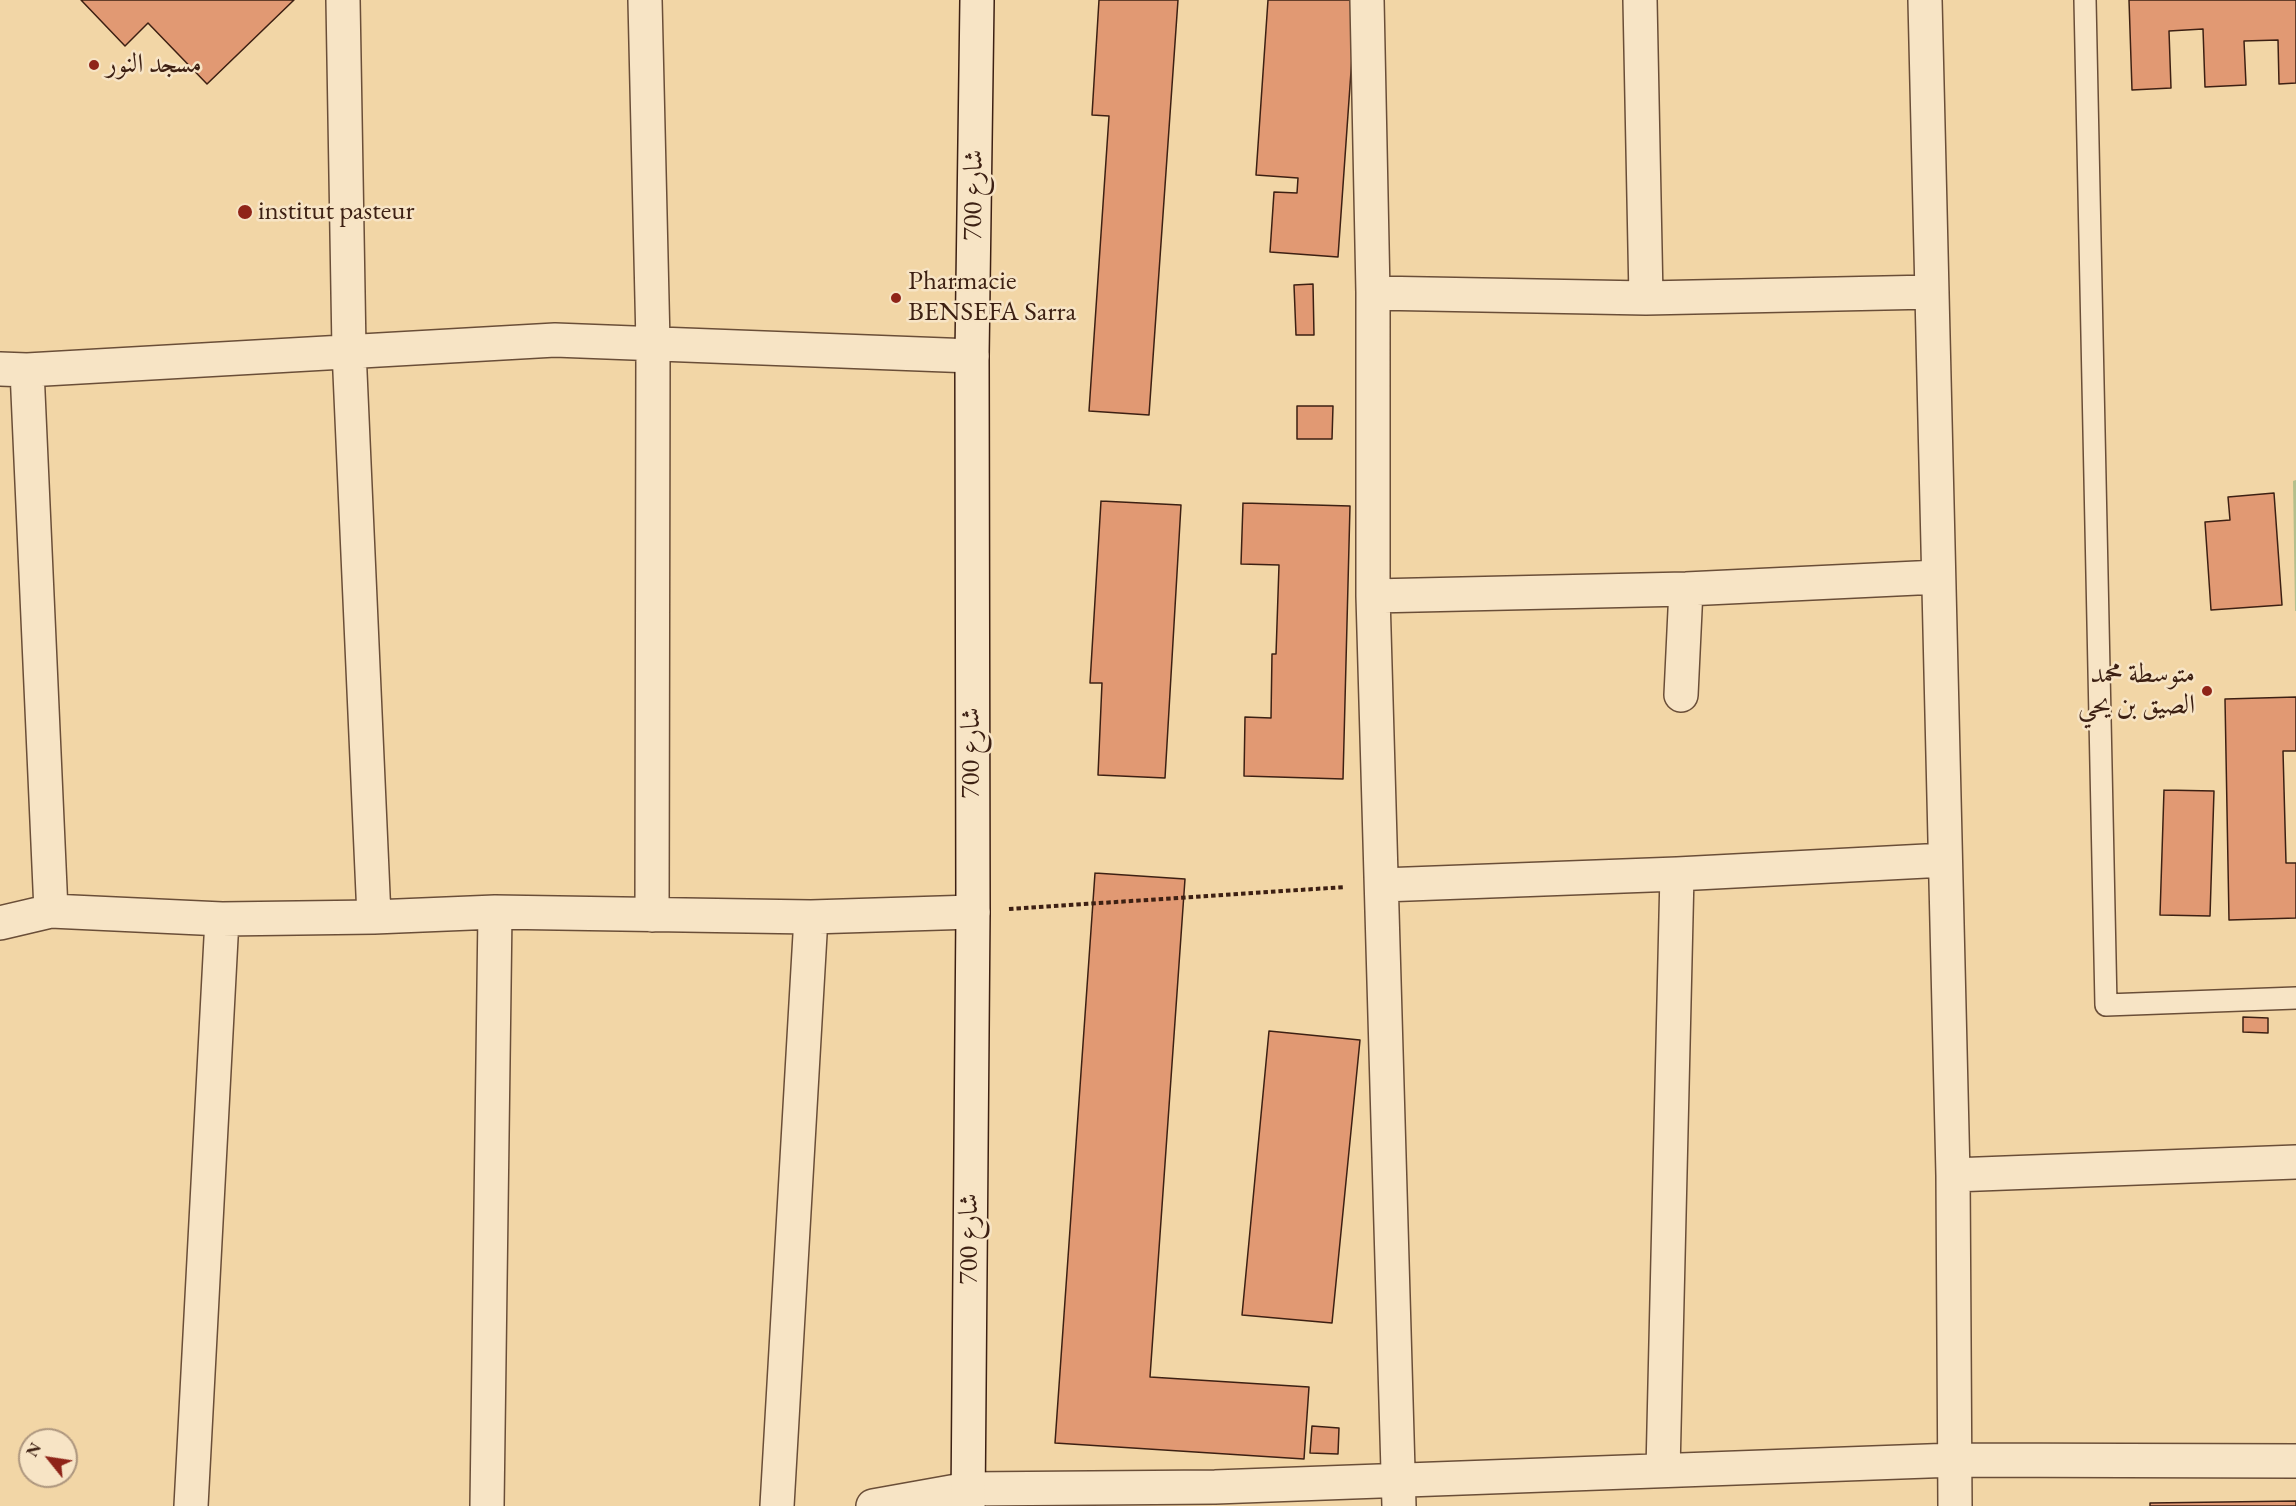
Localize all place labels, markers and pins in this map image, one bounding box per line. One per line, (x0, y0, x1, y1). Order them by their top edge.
place label: مسجد النور (106, 49, 202, 81)
marker: مسجد النور (87, 58, 101, 72)
place label: institut pasteur (258, 196, 414, 228)
marker: institut pasteur (236, 203, 254, 221)
place label: Pharmacie BENSEFA Sarra (908, 266, 1076, 329)
marker: Pharmacie BENSEFA Sarra (889, 291, 903, 305)
place label: متوسطة محمد الصيق بن يحي (2078, 659, 2195, 722)
marker: متوسطة محمد الصيق بن يحي (2200, 684, 2214, 698)

